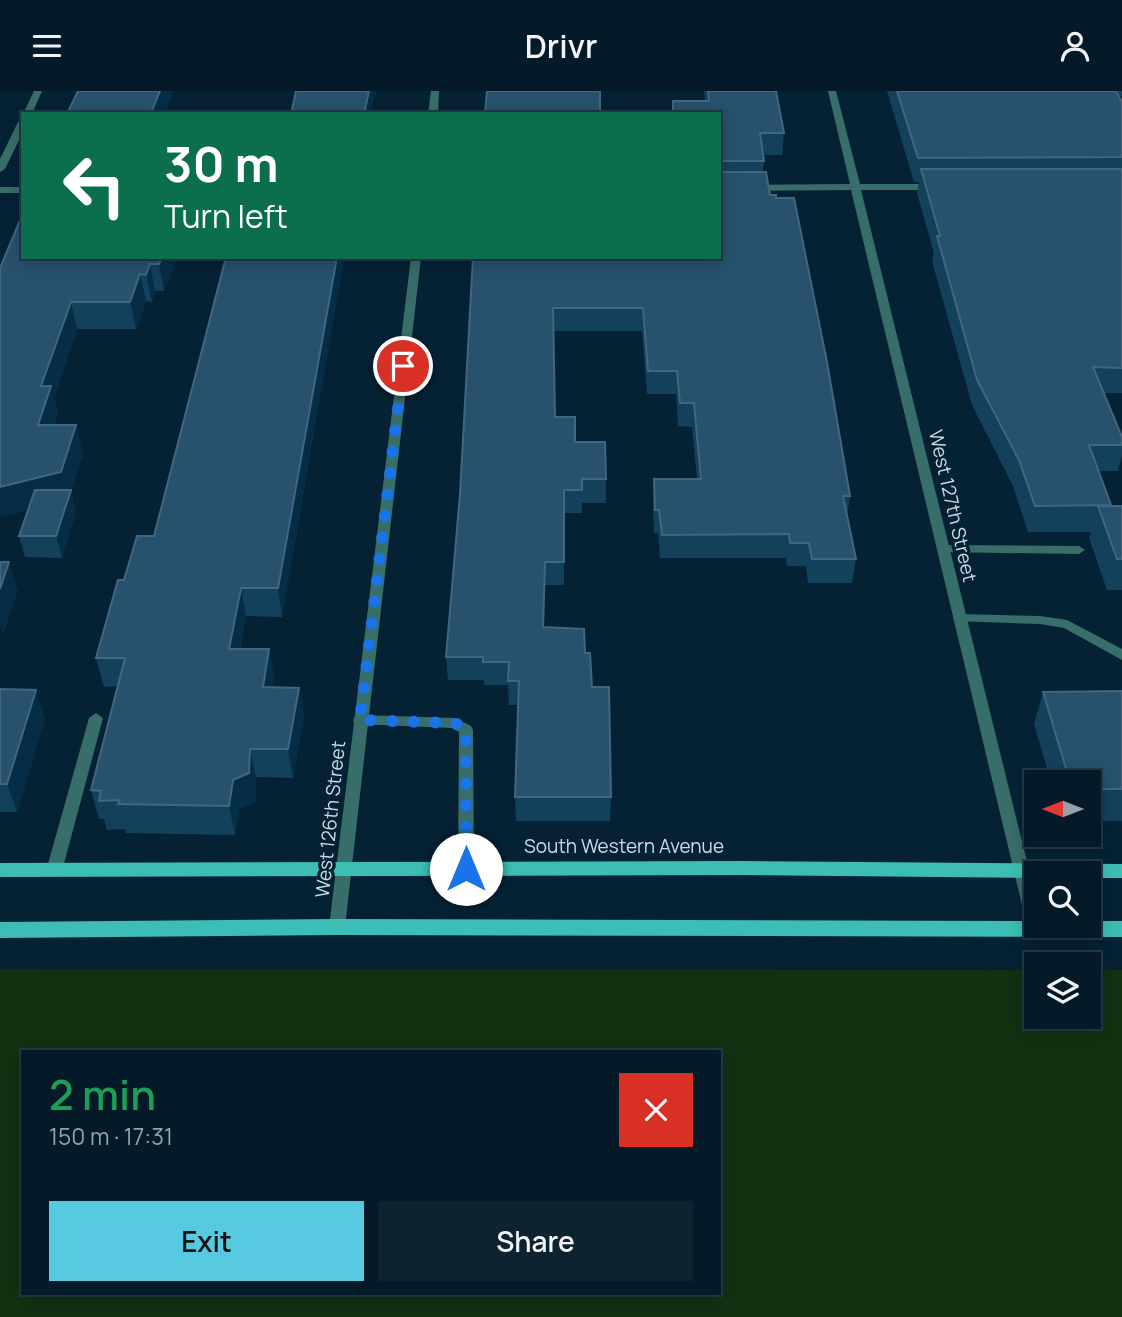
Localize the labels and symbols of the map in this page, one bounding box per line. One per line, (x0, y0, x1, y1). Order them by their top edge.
pin (373, 336, 433, 396)
street label: West 127th Street (923, 427, 983, 585)
street label: West 126th Street (309, 739, 351, 899)
north arrow (1024, 770, 1101, 847)
position arrow (429, 832, 503, 906)
street label: South Western Avenue (524, 833, 724, 859)

